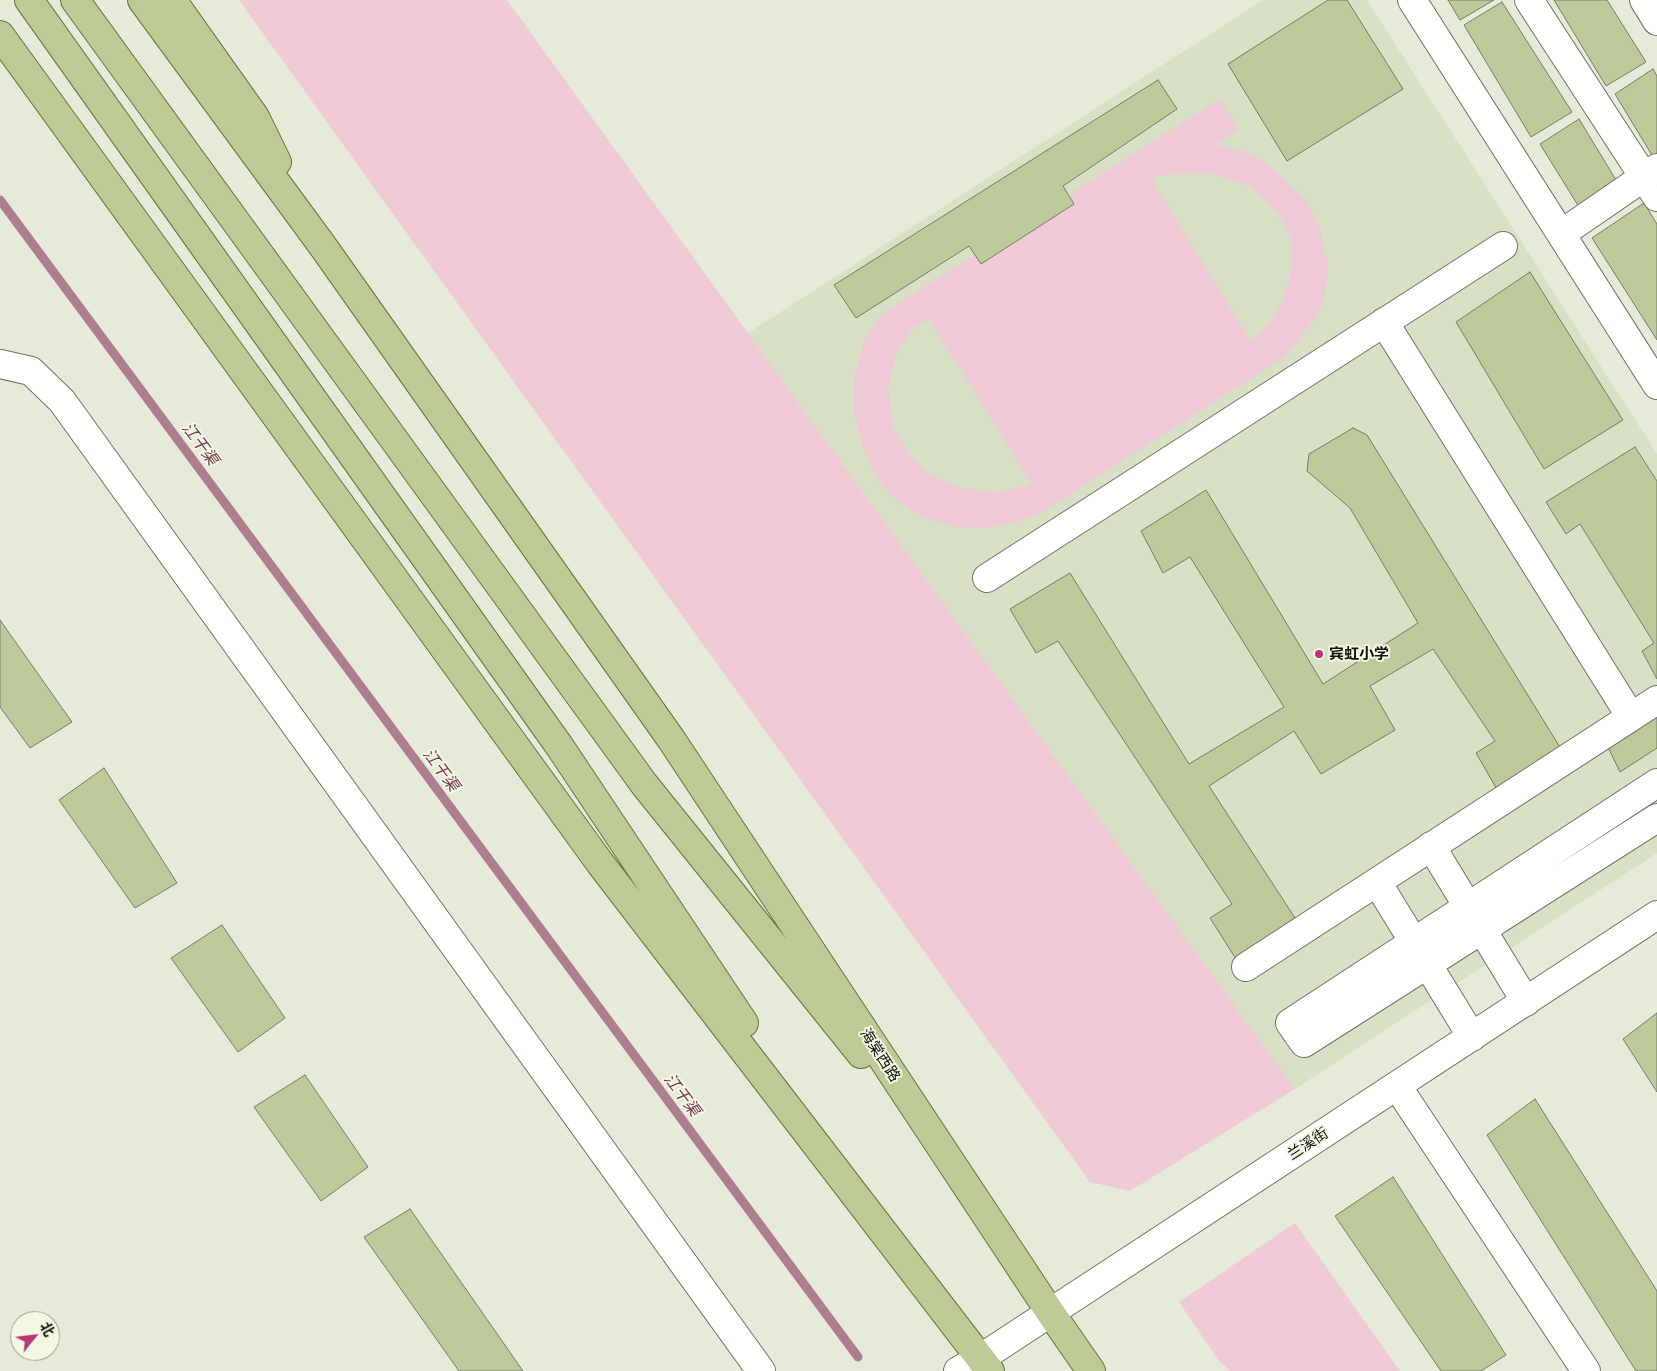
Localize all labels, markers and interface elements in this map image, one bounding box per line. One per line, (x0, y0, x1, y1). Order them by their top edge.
water label: 江干渠 (178, 419, 222, 469)
place label: 宾虹小学 (1329, 645, 1389, 663)
marker: 宾虹小学 (1313, 648, 1325, 660)
water label: 江干渠 (419, 745, 463, 795)
street label: 海棠西路 (856, 1025, 904, 1085)
water label: 江干渠 (660, 1070, 704, 1120)
street label: 兰溪街 (1284, 1124, 1332, 1164)
north arrow (10, 1311, 60, 1361)
text: 北 (37, 1319, 58, 1339)

